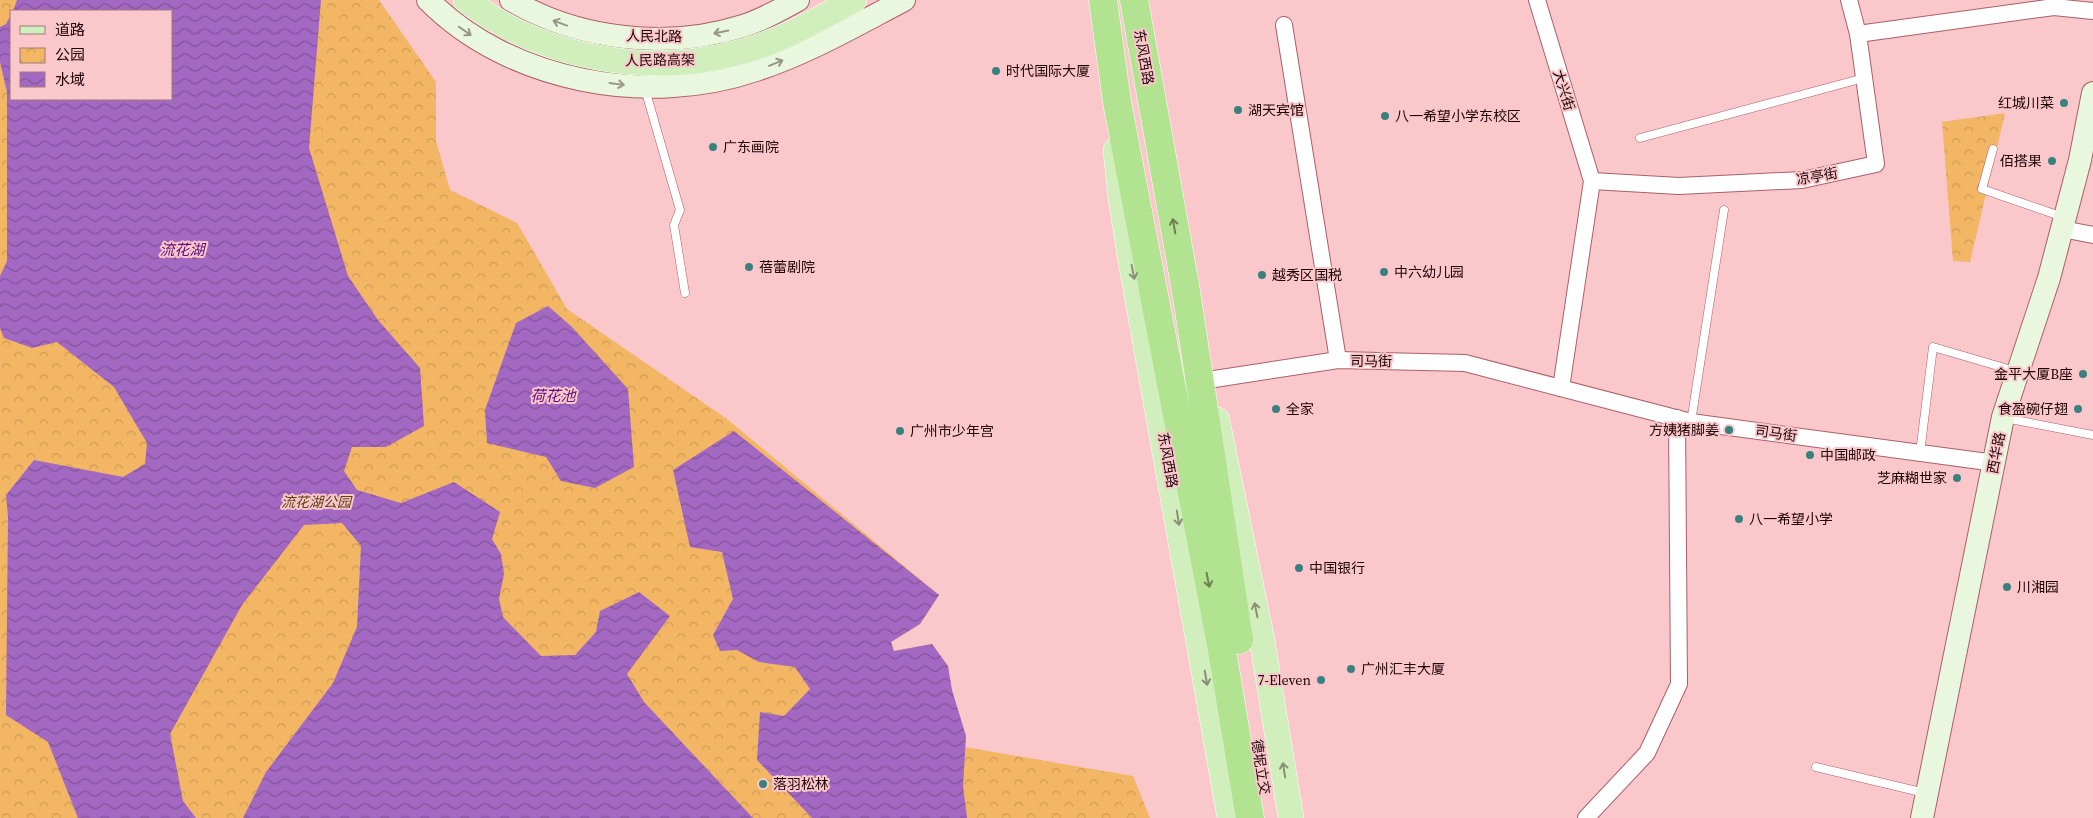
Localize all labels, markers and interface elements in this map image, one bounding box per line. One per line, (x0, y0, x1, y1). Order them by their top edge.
legend (10, 10, 172, 100)
one-way arrow (553, 18, 568, 27)
text: 道路 (55, 19, 85, 40)
one-way arrow (458, 26, 472, 36)
street label: 人民北路 (626, 26, 682, 46)
one-way arrow (713, 27, 729, 37)
street label: 东风西路 (1129, 28, 1159, 86)
text: 公园 (55, 44, 85, 65)
street label: 人民路高架 (625, 49, 695, 71)
one-way arrow (768, 57, 783, 67)
place label: 时代国际大厦 (1006, 61, 1090, 81)
marker: 时代国际大厦 (990, 65, 1002, 77)
street label: 大兴街 (1548, 67, 1580, 113)
text: 水域 (55, 69, 85, 90)
one-way arrow (608, 79, 624, 89)
place label: 红城川菜 (1998, 93, 2054, 113)
marker: 红城川菜 (2058, 97, 2070, 109)
place label: 湖天宾馆 (1248, 100, 1304, 120)
marker: 湖天宾馆 (1232, 104, 1244, 116)
place label: 八一希望小学东校区 (1395, 106, 1521, 126)
marker: 八一希望小学东校区 (1379, 110, 1391, 122)
place label: 广东画院 (723, 137, 779, 157)
marker: 广东画院 (707, 141, 719, 153)
place label: 佰搭果 (2000, 151, 2042, 171)
marker: 佰搭果 (2046, 155, 2058, 167)
street label: 凉亭街 (1795, 163, 1839, 189)
one-way arrow (1169, 218, 1179, 234)
water label: 流花湖 (159, 239, 206, 260)
place label: 蓓蕾剧院 (759, 257, 815, 277)
marker: 蓓蕾剧院 (743, 261, 755, 273)
place label: 中六幼儿园 (1394, 262, 1464, 282)
one-way arrow (1129, 263, 1139, 279)
place label: 越秀区国税 (1272, 265, 1342, 285)
marker: 中六幼儿园 (1378, 266, 1390, 278)
marker: 越秀区国税 (1256, 269, 1268, 281)
street label: 司马街 (1350, 351, 1392, 371)
place label: 金平大厦B座 (1994, 364, 2073, 384)
marker: 金平大厦B座 (2077, 368, 2089, 380)
water label: 荷花池 (530, 385, 577, 406)
place label: 全家 (1286, 399, 1314, 419)
place label: 食盈碗仔翅 (1998, 399, 2068, 419)
marker: 全家 (1270, 403, 1282, 415)
marker: 食盈碗仔翅 (2072, 403, 2084, 415)
place label: 方姨猪脚姜 (1649, 420, 1719, 440)
street label: 司马街 (1754, 420, 1798, 446)
place label: 广州市少年宫 (910, 421, 994, 441)
marker: 方姨猪脚姜 (1723, 424, 1735, 436)
marker: 广州市少年宫 (894, 425, 906, 437)
street label: 西华路 (1982, 430, 2010, 476)
street label: 东风西路 (1153, 431, 1183, 489)
place label: 中国邮政 (1820, 445, 1876, 465)
marker: 中国邮政 (1804, 449, 1816, 461)
place label: 芝麻糊世家 (1877, 468, 1947, 488)
marker: 芝麻糊世家 (1951, 472, 1963, 484)
park label: 流花湖公园 (281, 492, 353, 512)
place label: 八一希望小学 (1749, 509, 1833, 529)
one-way arrow (1173, 510, 1183, 526)
marker: 八一希望小学 (1733, 513, 1745, 525)
place label: 中国银行 (1309, 558, 1365, 578)
marker: 中国银行 (1293, 562, 1305, 574)
one-way arrow (1204, 571, 1213, 587)
place label: 川湘园 (2017, 577, 2059, 597)
marker: 川湘园 (2001, 581, 2013, 593)
one-way arrow (1251, 602, 1261, 618)
place label: 广州汇丰大厦 (1361, 659, 1445, 679)
marker: 广州汇丰大厦 (1345, 663, 1357, 675)
one-way arrow (1201, 670, 1211, 686)
place label: 7-Eleven (1258, 670, 1312, 690)
marker: 7-Eleven (1315, 674, 1327, 686)
street label: 德坭立交 (1247, 738, 1275, 796)
one-way arrow (1278, 762, 1288, 778)
place label: 落羽松林 (773, 774, 829, 794)
marker: 落羽松林 (757, 778, 769, 790)

